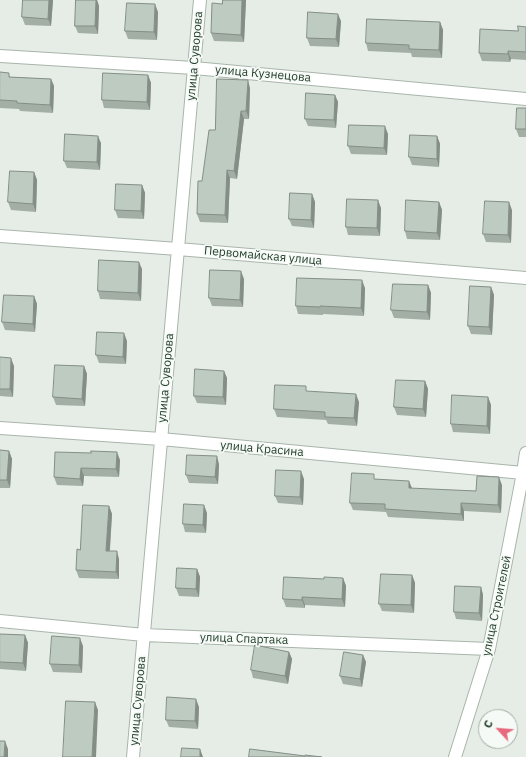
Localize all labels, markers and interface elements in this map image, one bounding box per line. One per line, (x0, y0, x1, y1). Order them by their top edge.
street label: улица Суворова (184, 11, 206, 101)
street label: улица Кузнецова (214, 63, 312, 85)
street label: Первомайская улица (203, 244, 323, 268)
street label: улица Суворова (155, 333, 177, 423)
street label: улица Красина (220, 438, 304, 460)
street label: улица Строителей (479, 554, 515, 658)
street label: улица Спартака (200, 630, 288, 648)
street label: улица Суворова (127, 656, 149, 746)
north arrow (478, 709, 518, 749)
text: С (480, 718, 496, 730)

